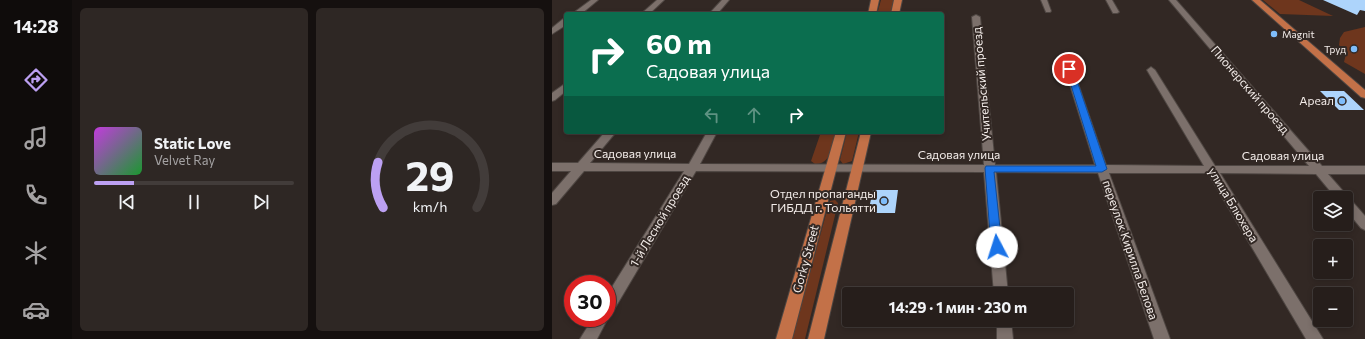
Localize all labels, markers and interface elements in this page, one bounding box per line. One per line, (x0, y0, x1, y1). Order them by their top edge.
text: 14:28 (13, 15, 59, 37)
text: 60 m (646, 26, 712, 60)
street label: Учительский проезд (969, 27, 993, 142)
icon: right (580, 28, 632, 80)
place label: Magnit (1282, 28, 1315, 40)
marker: Magnit (1269, 29, 1279, 39)
street label: Пионерский проезд (1209, 43, 1293, 136)
place label: Труд (1324, 43, 1346, 55)
marker: Труд (1349, 44, 1359, 54)
pin (1052, 52, 1086, 86)
icon: arrive (1058, 58, 1080, 80)
text: Садовая улица (646, 60, 770, 82)
icon: directions (22, 66, 50, 94)
place label: Ареал (1299, 93, 1334, 107)
marker: Ареал (1337, 96, 1347, 106)
icon: left (701, 104, 723, 126)
icon: ahead (743, 104, 765, 126)
icon: right (785, 104, 807, 126)
icon: music (22, 124, 50, 152)
text: Static Love (154, 134, 231, 152)
street label: Садовая улица (594, 146, 676, 160)
street label: Садовая улица (918, 147, 1000, 161)
text: 29 (405, 148, 455, 199)
street label: Садовая улица (1242, 148, 1324, 162)
text: Velvet Ray (154, 152, 215, 168)
street label: улица Блюхера (1206, 165, 1262, 244)
street label: 1-й Лесной проезд (626, 172, 692, 269)
street label: переулок Кирилла Белова (1100, 178, 1161, 321)
icon: phone (22, 181, 50, 209)
place label: Отдел пропаганды ГИБДД г. Тольятти (770, 186, 876, 214)
icon: previous (116, 191, 138, 213)
icon: pause (183, 191, 205, 213)
icon: next (250, 191, 272, 213)
map controls (1313, 191, 1353, 327)
button: layers (1313, 191, 1353, 231)
text: km/h (413, 196, 447, 214)
marker: Отдел пропаганды ГИБДД г. Тольятти (879, 196, 889, 206)
street label: Gorky Street (789, 223, 821, 294)
position arrow (976, 226, 1018, 268)
icon: climate (22, 239, 50, 267)
button: + (1313, 239, 1353, 279)
speed limit sign: 30 (564, 275, 616, 327)
button: − (1313, 287, 1353, 327)
icon: car (22, 296, 50, 324)
text: 14:29 · 1 мин · 230 m (889, 298, 1027, 316)

